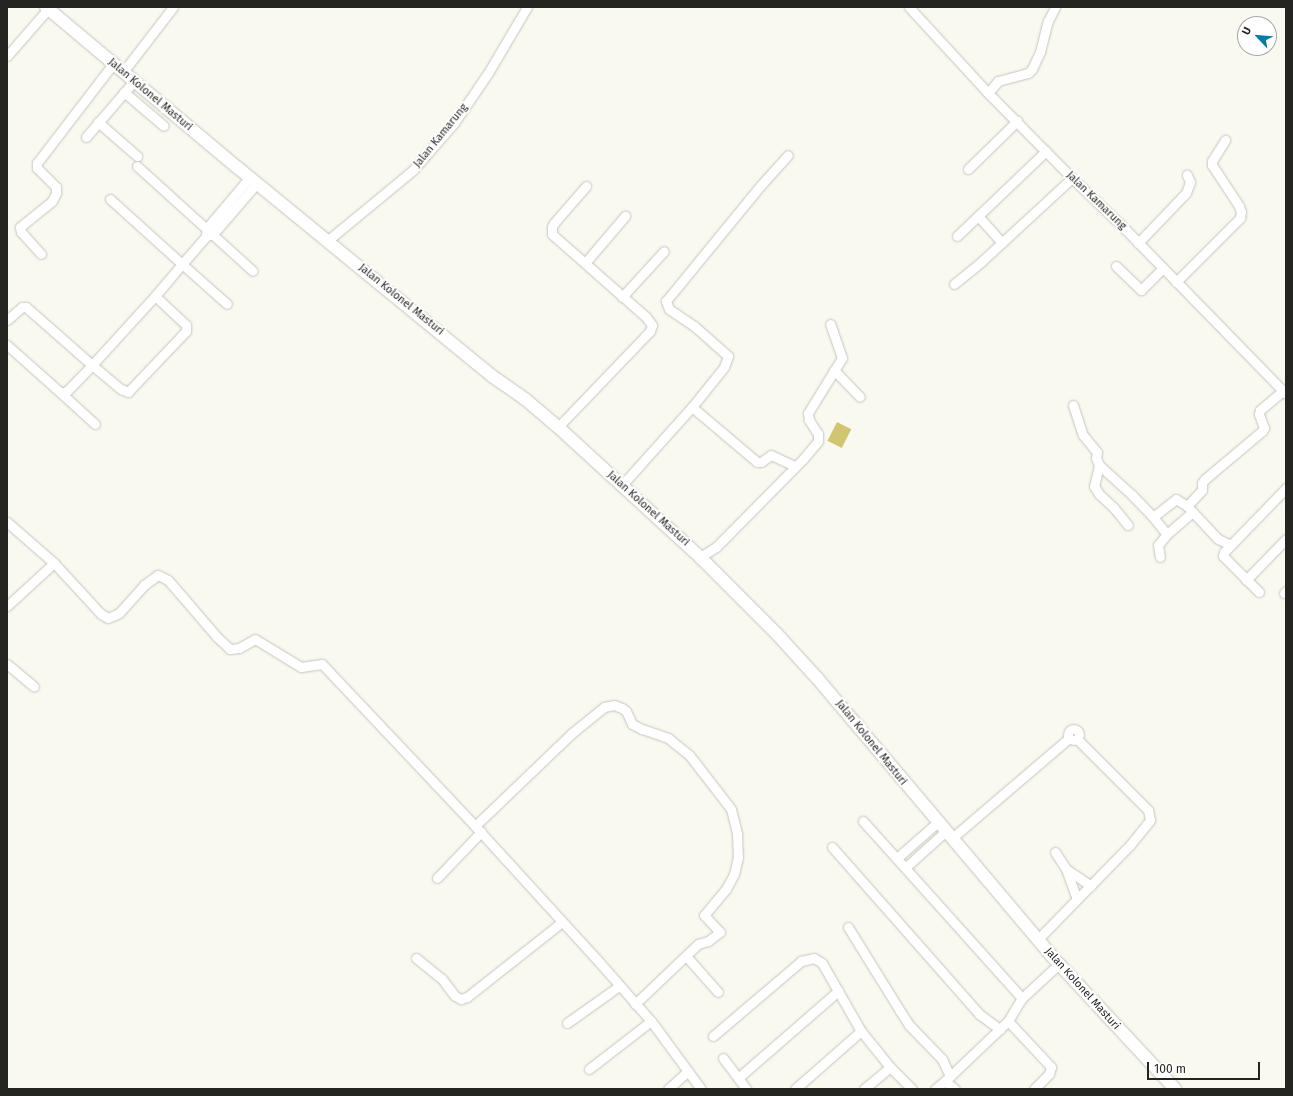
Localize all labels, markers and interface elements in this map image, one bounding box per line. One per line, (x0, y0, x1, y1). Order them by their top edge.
north arrow (1237, 16, 1277, 56)
text: U (1239, 25, 1254, 37)
street label: Jalan Kolonel Masturi (105, 56, 195, 134)
street label: Jalan Kamarung (411, 101, 471, 171)
street label: Jalan Kamarung (1063, 169, 1129, 233)
street label: Jalan Kolonel Masturi (356, 262, 446, 338)
street label: Jalan Kolonel Masturi (604, 469, 692, 549)
street label: Jalan Kolonel Masturi (833, 698, 909, 788)
street label: Jalan Kolonel Masturi (1042, 945, 1122, 1033)
scale bar (1149, 1054, 1262, 1080)
text: 100 m (1154, 1062, 1186, 1076)

